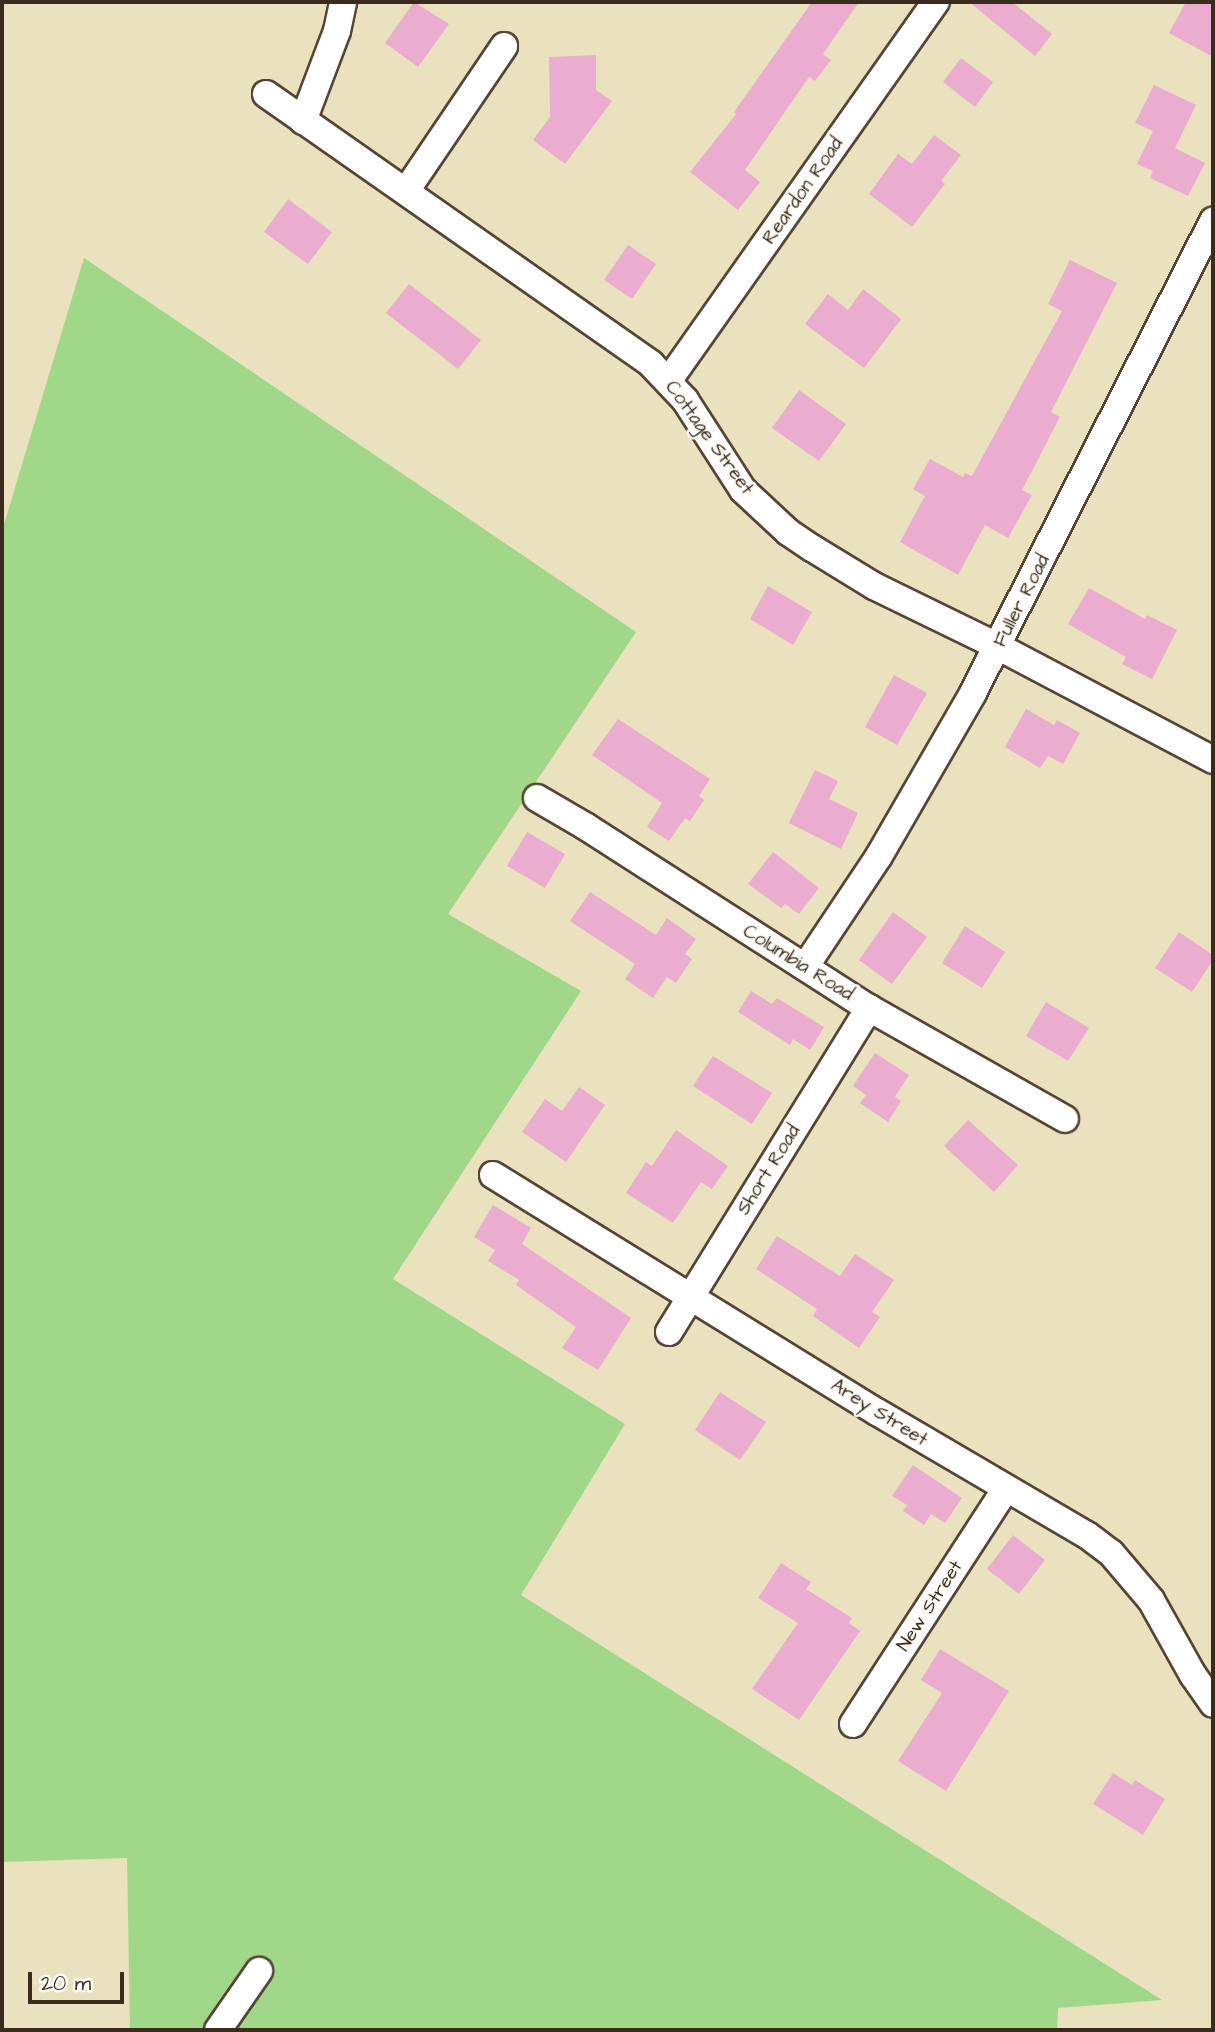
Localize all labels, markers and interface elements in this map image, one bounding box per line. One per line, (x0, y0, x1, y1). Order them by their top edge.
street label: Reardon Road (758, 133, 848, 249)
street label: Cottage Street (660, 377, 758, 499)
street label: Fuller Road (989, 551, 1055, 651)
street label: Columbia Road (739, 920, 857, 1006)
street label: Short Road (732, 1121, 806, 1219)
street label: Arey Street (826, 1374, 932, 1452)
street label: New Street (892, 1556, 968, 1656)
scale bar (32, 1958, 128, 2002)
text: 20 m (41, 1969, 91, 1998)

